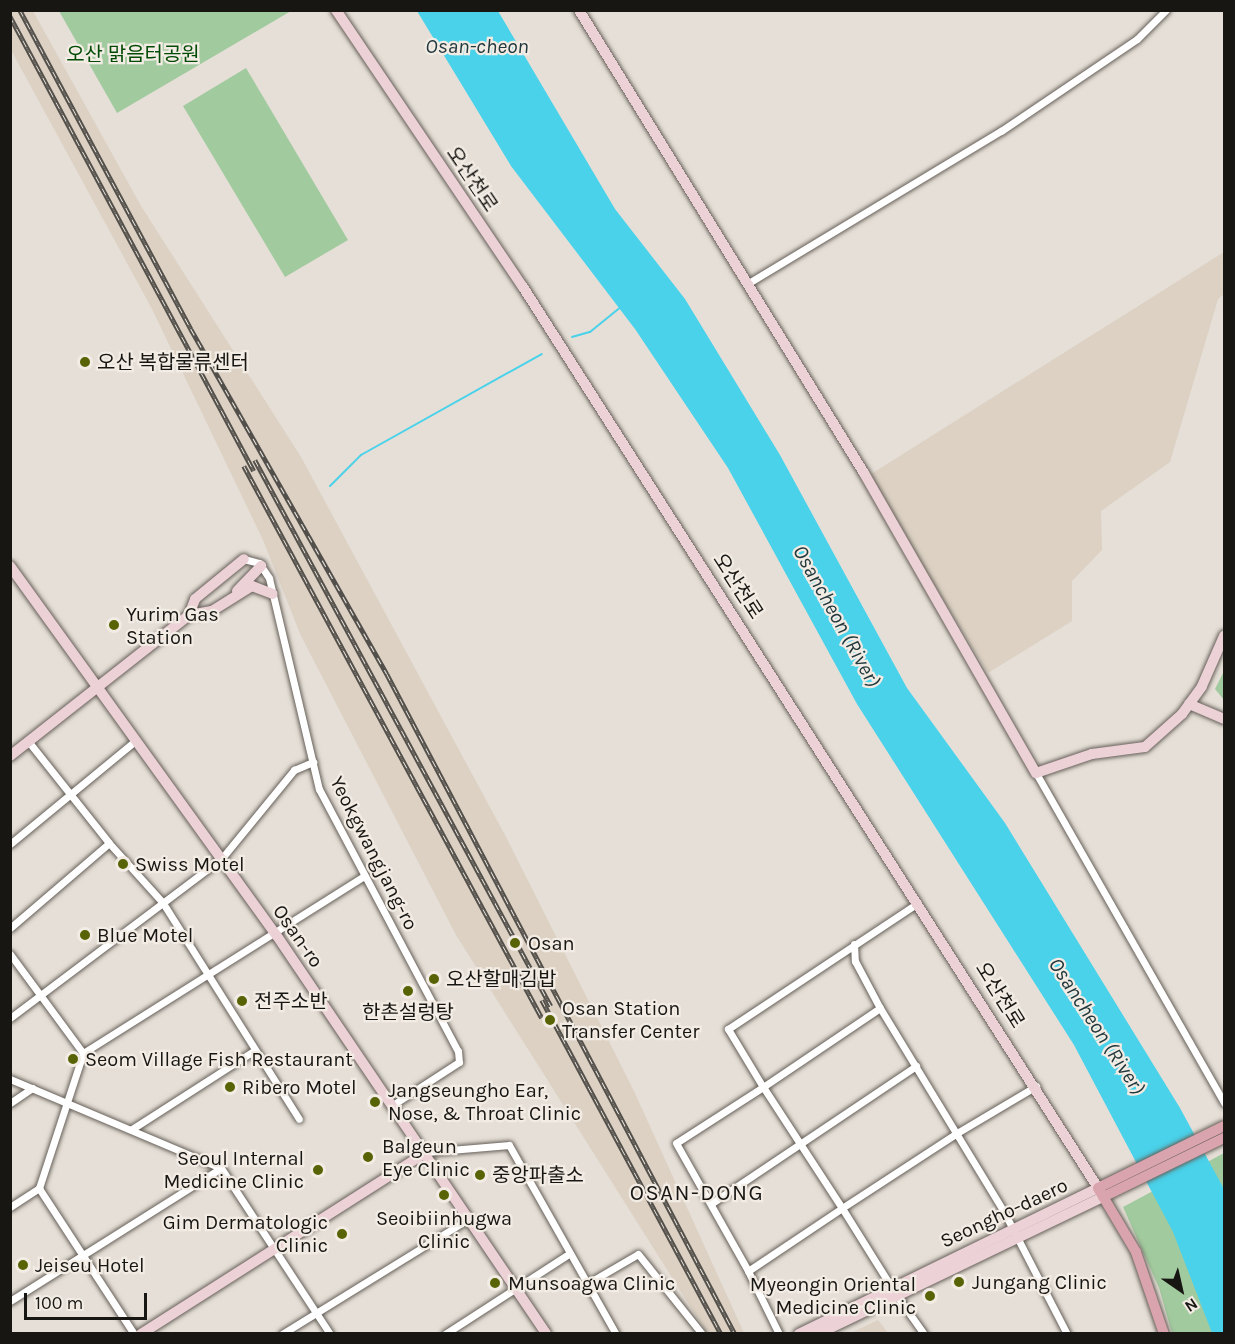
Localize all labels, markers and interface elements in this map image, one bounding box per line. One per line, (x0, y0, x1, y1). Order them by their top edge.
water label: Osan-cheon (425, 33, 529, 59)
park label: 오산 맑음터공원 (66, 42, 200, 66)
street label: 오산천로 (441, 142, 503, 216)
place label: 오산 복합물류센터 (97, 350, 249, 374)
marker: 오산 복합물류센터 (78, 355, 92, 369)
water label: Osancheon (River) (788, 541, 886, 691)
street label: 오산천로 (708, 549, 768, 623)
place label: Yurim Gas Station (126, 602, 219, 649)
marker: Yurim Gas Station (107, 618, 121, 632)
street label: Yeokgwangjang-ro (325, 772, 423, 934)
place label: Swiss Motel (135, 852, 245, 876)
marker: Swiss Motel (116, 857, 130, 871)
street label: Osan-ro (268, 900, 328, 972)
place label: Blue Motel (97, 923, 193, 947)
marker: Blue Motel (78, 928, 92, 942)
place label: Osan (528, 931, 574, 955)
marker: Osan (506, 934, 524, 952)
water label: Osancheon (River) (1043, 953, 1151, 1099)
street label: 오산천로 (970, 957, 1030, 1033)
place label: 오산할매김밥 (446, 967, 556, 991)
marker: 오산할매김밥 (427, 972, 441, 986)
marker: 한촌설렁탕 (401, 984, 415, 998)
place label: 전주소반 (254, 989, 328, 1013)
marker: 전주소반 (235, 994, 249, 1008)
place label: Osan Station Transfer Center (562, 996, 700, 1043)
place label: 한촌설렁탕 (362, 1000, 454, 1024)
marker: Osan Station Transfer Center (543, 1013, 557, 1027)
place label: Seom Village Fish Restaurant (85, 1047, 353, 1071)
marker: Seom Village Fish Restaurant (66, 1052, 80, 1066)
place label: Ribero Motel (242, 1075, 356, 1099)
place label: Jangseungho Ear, Nose, & Throat Clinic (388, 1078, 581, 1125)
marker: Ribero Motel (223, 1080, 237, 1094)
marker: Jangseungho Ear, Nose, & Throat Clinic (366, 1093, 384, 1111)
place label: Balgeun Eye Clinic (382, 1134, 470, 1181)
place label: Seoul Internal Medicine Clinic (163, 1146, 304, 1193)
marker: Balgeun Eye Clinic (359, 1148, 377, 1166)
marker: Seoul Internal Medicine Clinic (309, 1161, 327, 1179)
place label: 중앙파출소 (492, 1163, 584, 1187)
marker: 중앙파출소 (473, 1168, 487, 1182)
street label: Seongho-daero (936, 1173, 1072, 1253)
district label: OSAN-DONG (630, 1181, 764, 1207)
marker: Seoibiinhugwa Clinic (435, 1186, 453, 1204)
place label: Seoibiinhugwa Clinic (376, 1206, 512, 1253)
place label: Gim Dermatologic Clinic (163, 1210, 328, 1257)
marker: Gim Dermatologic Clinic (333, 1225, 351, 1243)
place label: Jeiseu Hotel (35, 1253, 145, 1277)
marker: Jeiseu Hotel (16, 1258, 30, 1272)
north arrow (1151, 1260, 1211, 1320)
place label: Jungang Clinic (972, 1270, 1107, 1294)
place label: Munsoagwa Clinic (508, 1271, 675, 1295)
place label: Myeongin Oriental Medicine Clinic (750, 1272, 916, 1319)
marker: Jungang Clinic (950, 1273, 968, 1291)
marker: Munsoagwa Clinic (486, 1274, 504, 1292)
scale bar (27, 1281, 150, 1319)
marker: Myeongin Oriental Medicine Clinic (921, 1287, 939, 1305)
text: 100 m (35, 1292, 83, 1314)
text: N (1181, 1294, 1201, 1316)

